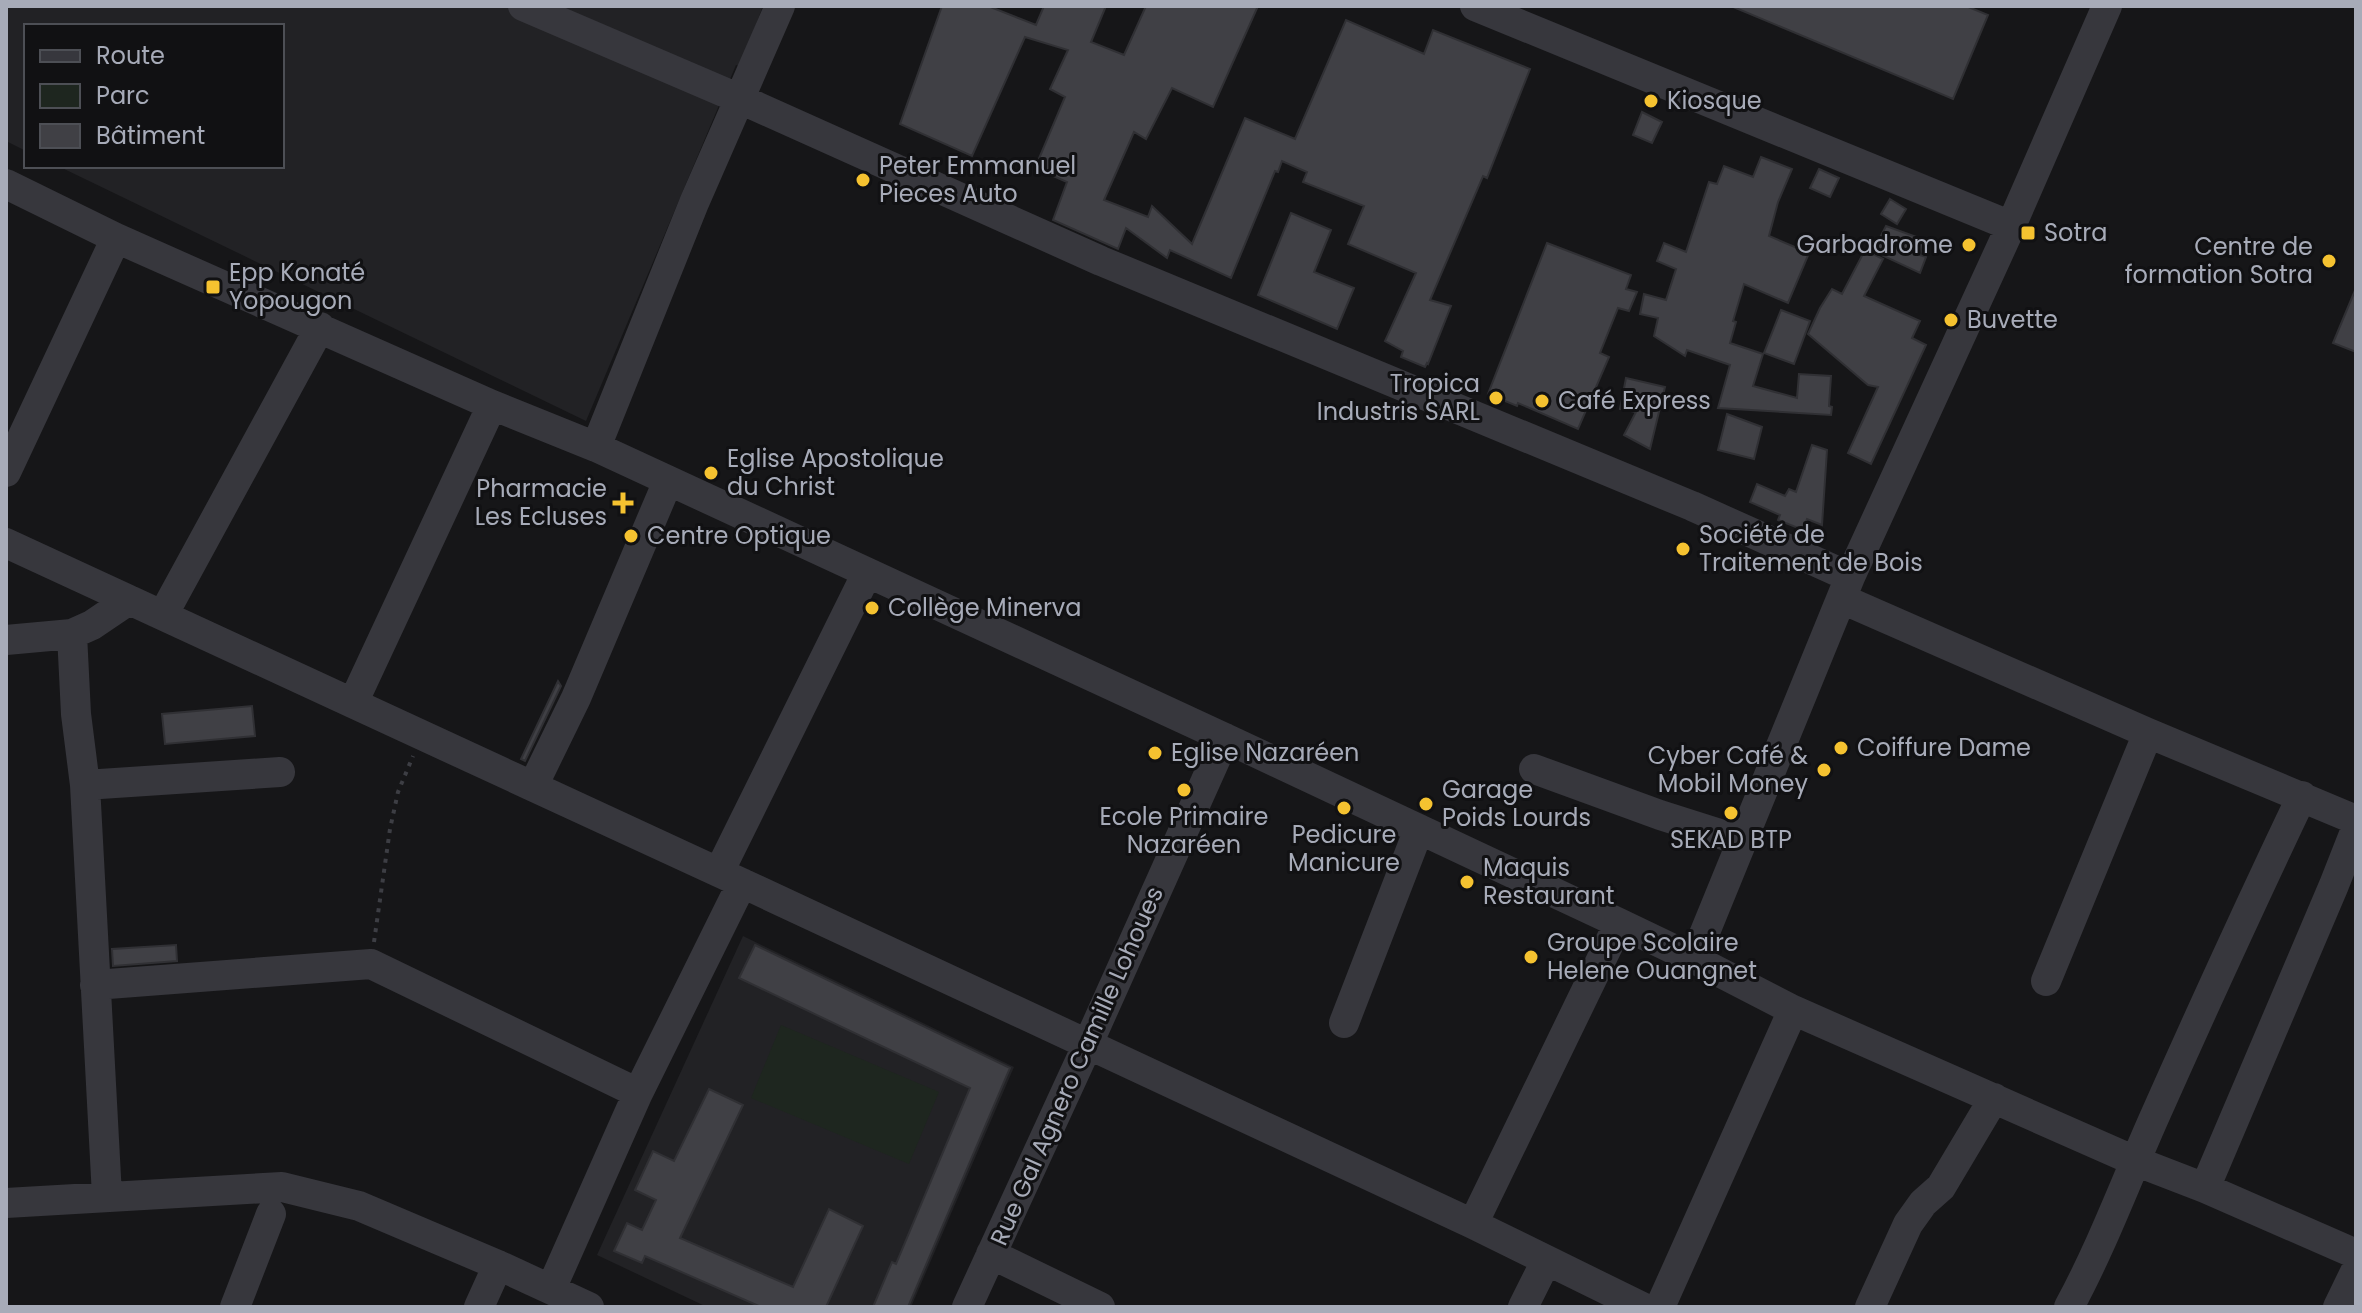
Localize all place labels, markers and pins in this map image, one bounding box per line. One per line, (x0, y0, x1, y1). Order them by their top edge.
place label: Kiosque (1667, 84, 1762, 117)
marker: Kiosque (1642, 92, 1660, 110)
place label: Peter Emmanuel Pieces Auto (879, 149, 1076, 210)
marker: Peter Emmanuel Pieces Auto (854, 171, 872, 189)
place label: Sotra (2044, 216, 2107, 249)
marker: Sotra (2019, 224, 2037, 242)
place label: Garbadrome (1797, 228, 1953, 261)
place label: Centre de formation Sotra (2125, 230, 2313, 291)
marker: Garbadrome (1960, 236, 1978, 254)
marker: Centre de formation Sotra (2320, 252, 2338, 270)
place label: Epp Konaté Yopougon (229, 256, 365, 317)
marker: Epp Konaté Yopougon (204, 278, 222, 296)
place label: Buvette (1967, 303, 2058, 336)
marker: Buvette (1942, 311, 1960, 329)
place label: Tropica Industris SARL (1317, 367, 1480, 428)
place label: Café Express (1558, 384, 1711, 417)
marker: Tropica Industris SARL (1487, 389, 1505, 407)
marker: Café Express (1533, 392, 1551, 410)
place label: Eglise Apostolique du Christ (727, 442, 944, 503)
marker: Eglise Apostolique du Christ (702, 464, 720, 482)
place label: Pharmacie Les Ecluses (475, 472, 607, 533)
marker: Pharmacie Les Ecluses (614, 494, 632, 512)
place label: Société de Traitement de Bois (1699, 518, 1923, 579)
place label: Centre Optique (647, 519, 831, 552)
marker: Centre Optique (622, 527, 640, 545)
marker: Société de Traitement de Bois (1674, 540, 1692, 558)
place label: Collège Minerva (888, 591, 1082, 624)
marker: Collège Minerva (863, 599, 881, 617)
place label: Coiffure Dame (1857, 731, 2031, 764)
place label: Eglise Nazaréen (1171, 736, 1359, 769)
place label: Cyber Café & Mobil Money (1648, 739, 1808, 800)
marker: Coiffure Dame (1832, 739, 1850, 757)
marker: Eglise Nazaréen (1146, 744, 1164, 762)
marker: Cyber Café & Mobil Money (1815, 761, 1833, 779)
place label: Garage Poids Lourds (1442, 773, 1591, 834)
marker: Ecole Primaire Nazaréen (1175, 781, 1193, 799)
marker: Garage Poids Lourds (1417, 795, 1435, 813)
marker: Pedicure Manicure (1335, 799, 1353, 817)
place label: Ecole Primaire Nazaréen (1100, 800, 1268, 861)
marker: SEKAD BTP (1722, 804, 1740, 822)
place label: Pedicure Manicure (1288, 818, 1400, 879)
place label: SEKAD BTP (1670, 823, 1792, 856)
place label: Maquis Restaurant (1483, 851, 1615, 912)
marker: Maquis Restaurant (1458, 873, 1476, 891)
place label: Groupe Scolaire Helene Ouangnet (1547, 926, 1757, 987)
marker: Groupe Scolaire Helene Ouangnet (1522, 948, 1540, 966)

